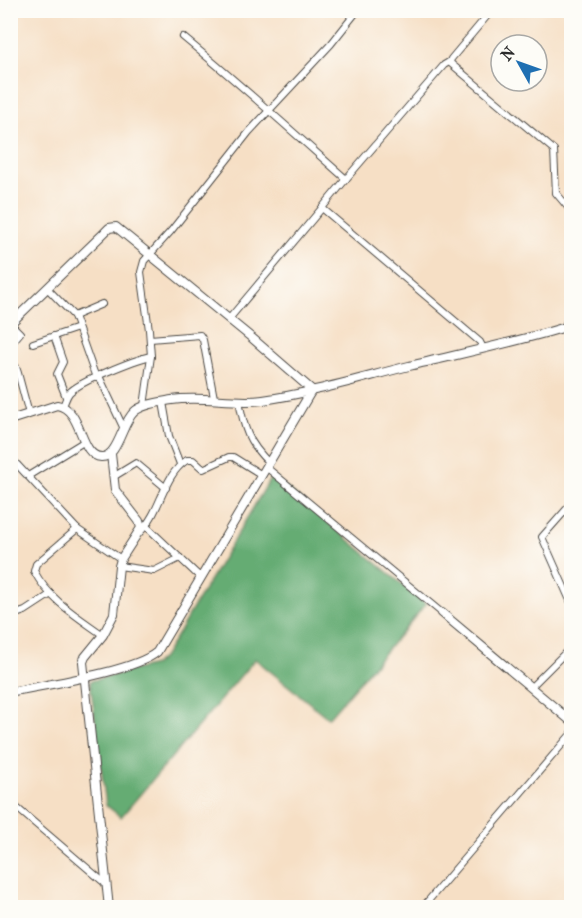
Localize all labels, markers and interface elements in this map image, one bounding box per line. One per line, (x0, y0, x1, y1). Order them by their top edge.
north arrow (489, 33, 549, 93)
text: N (497, 42, 520, 64)

